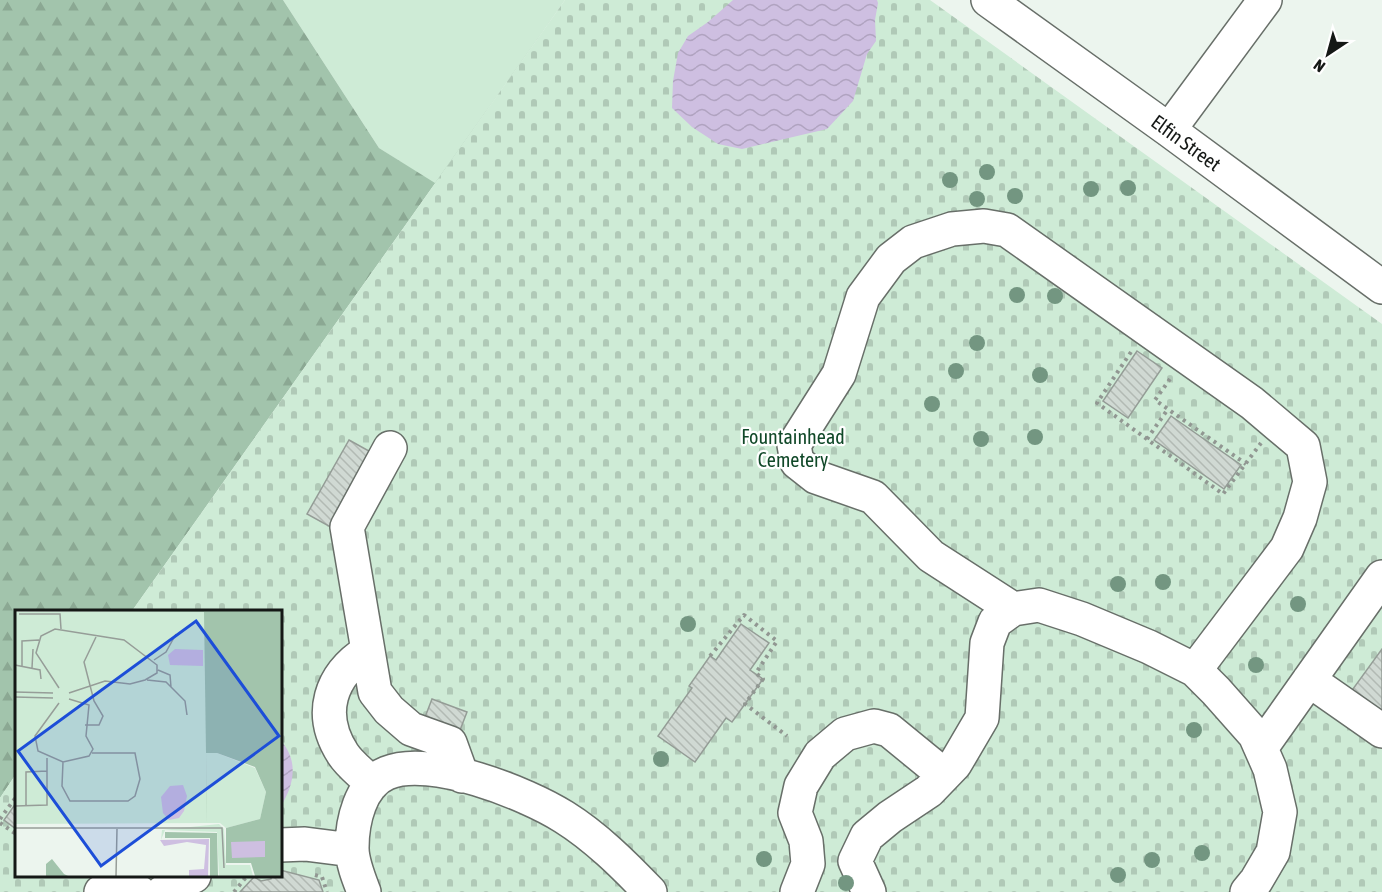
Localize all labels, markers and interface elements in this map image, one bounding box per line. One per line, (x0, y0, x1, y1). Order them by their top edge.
north arrow (1298, 24, 1358, 84)
text: N (1310, 56, 1328, 76)
street label: Elfin Street (1147, 110, 1226, 176)
park label: Fountainhead Cemetery (741, 425, 845, 471)
inset map (15, 610, 282, 877)

